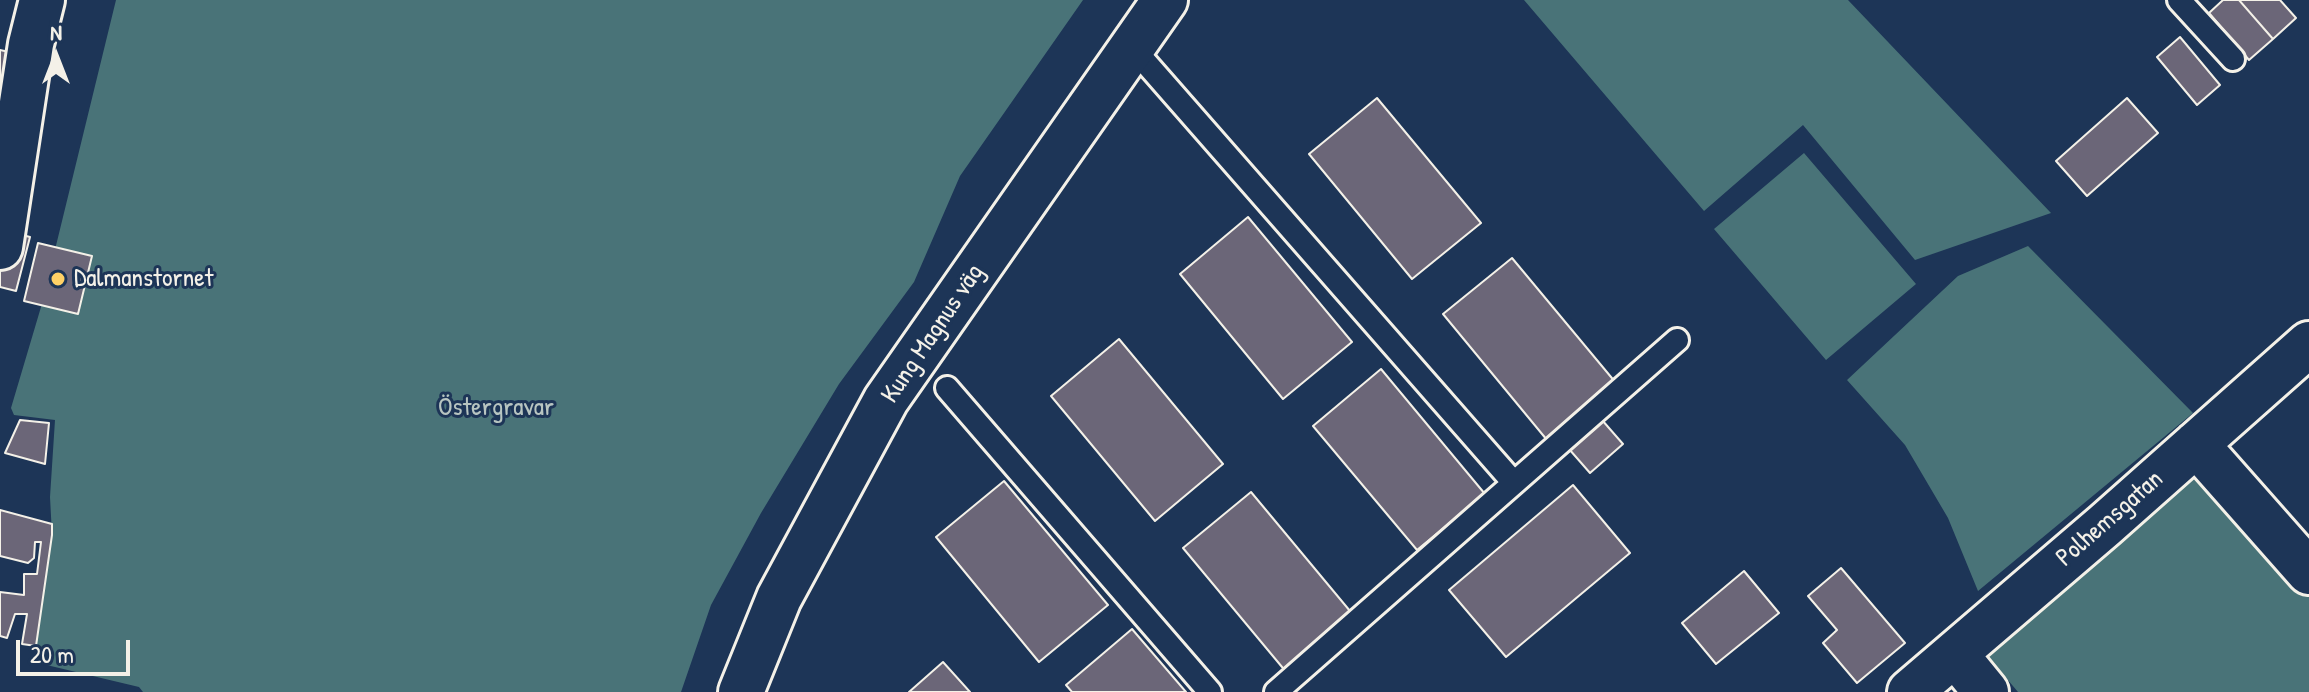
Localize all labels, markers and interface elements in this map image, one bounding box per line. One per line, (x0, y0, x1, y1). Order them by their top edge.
north arrow (16, 16, 96, 96)
text: N (50, 17, 62, 47)
street label: Kung Magnus väg (875, 259, 991, 409)
place label: Dalmanstornet (74, 263, 214, 295)
marker: Dalmanstornet (49, 270, 67, 288)
park label: Östergravar (438, 392, 554, 424)
street label: Polhemsgatan (2050, 464, 2170, 574)
scale bar (20, 624, 134, 674)
text: 20 m (30, 638, 74, 670)

